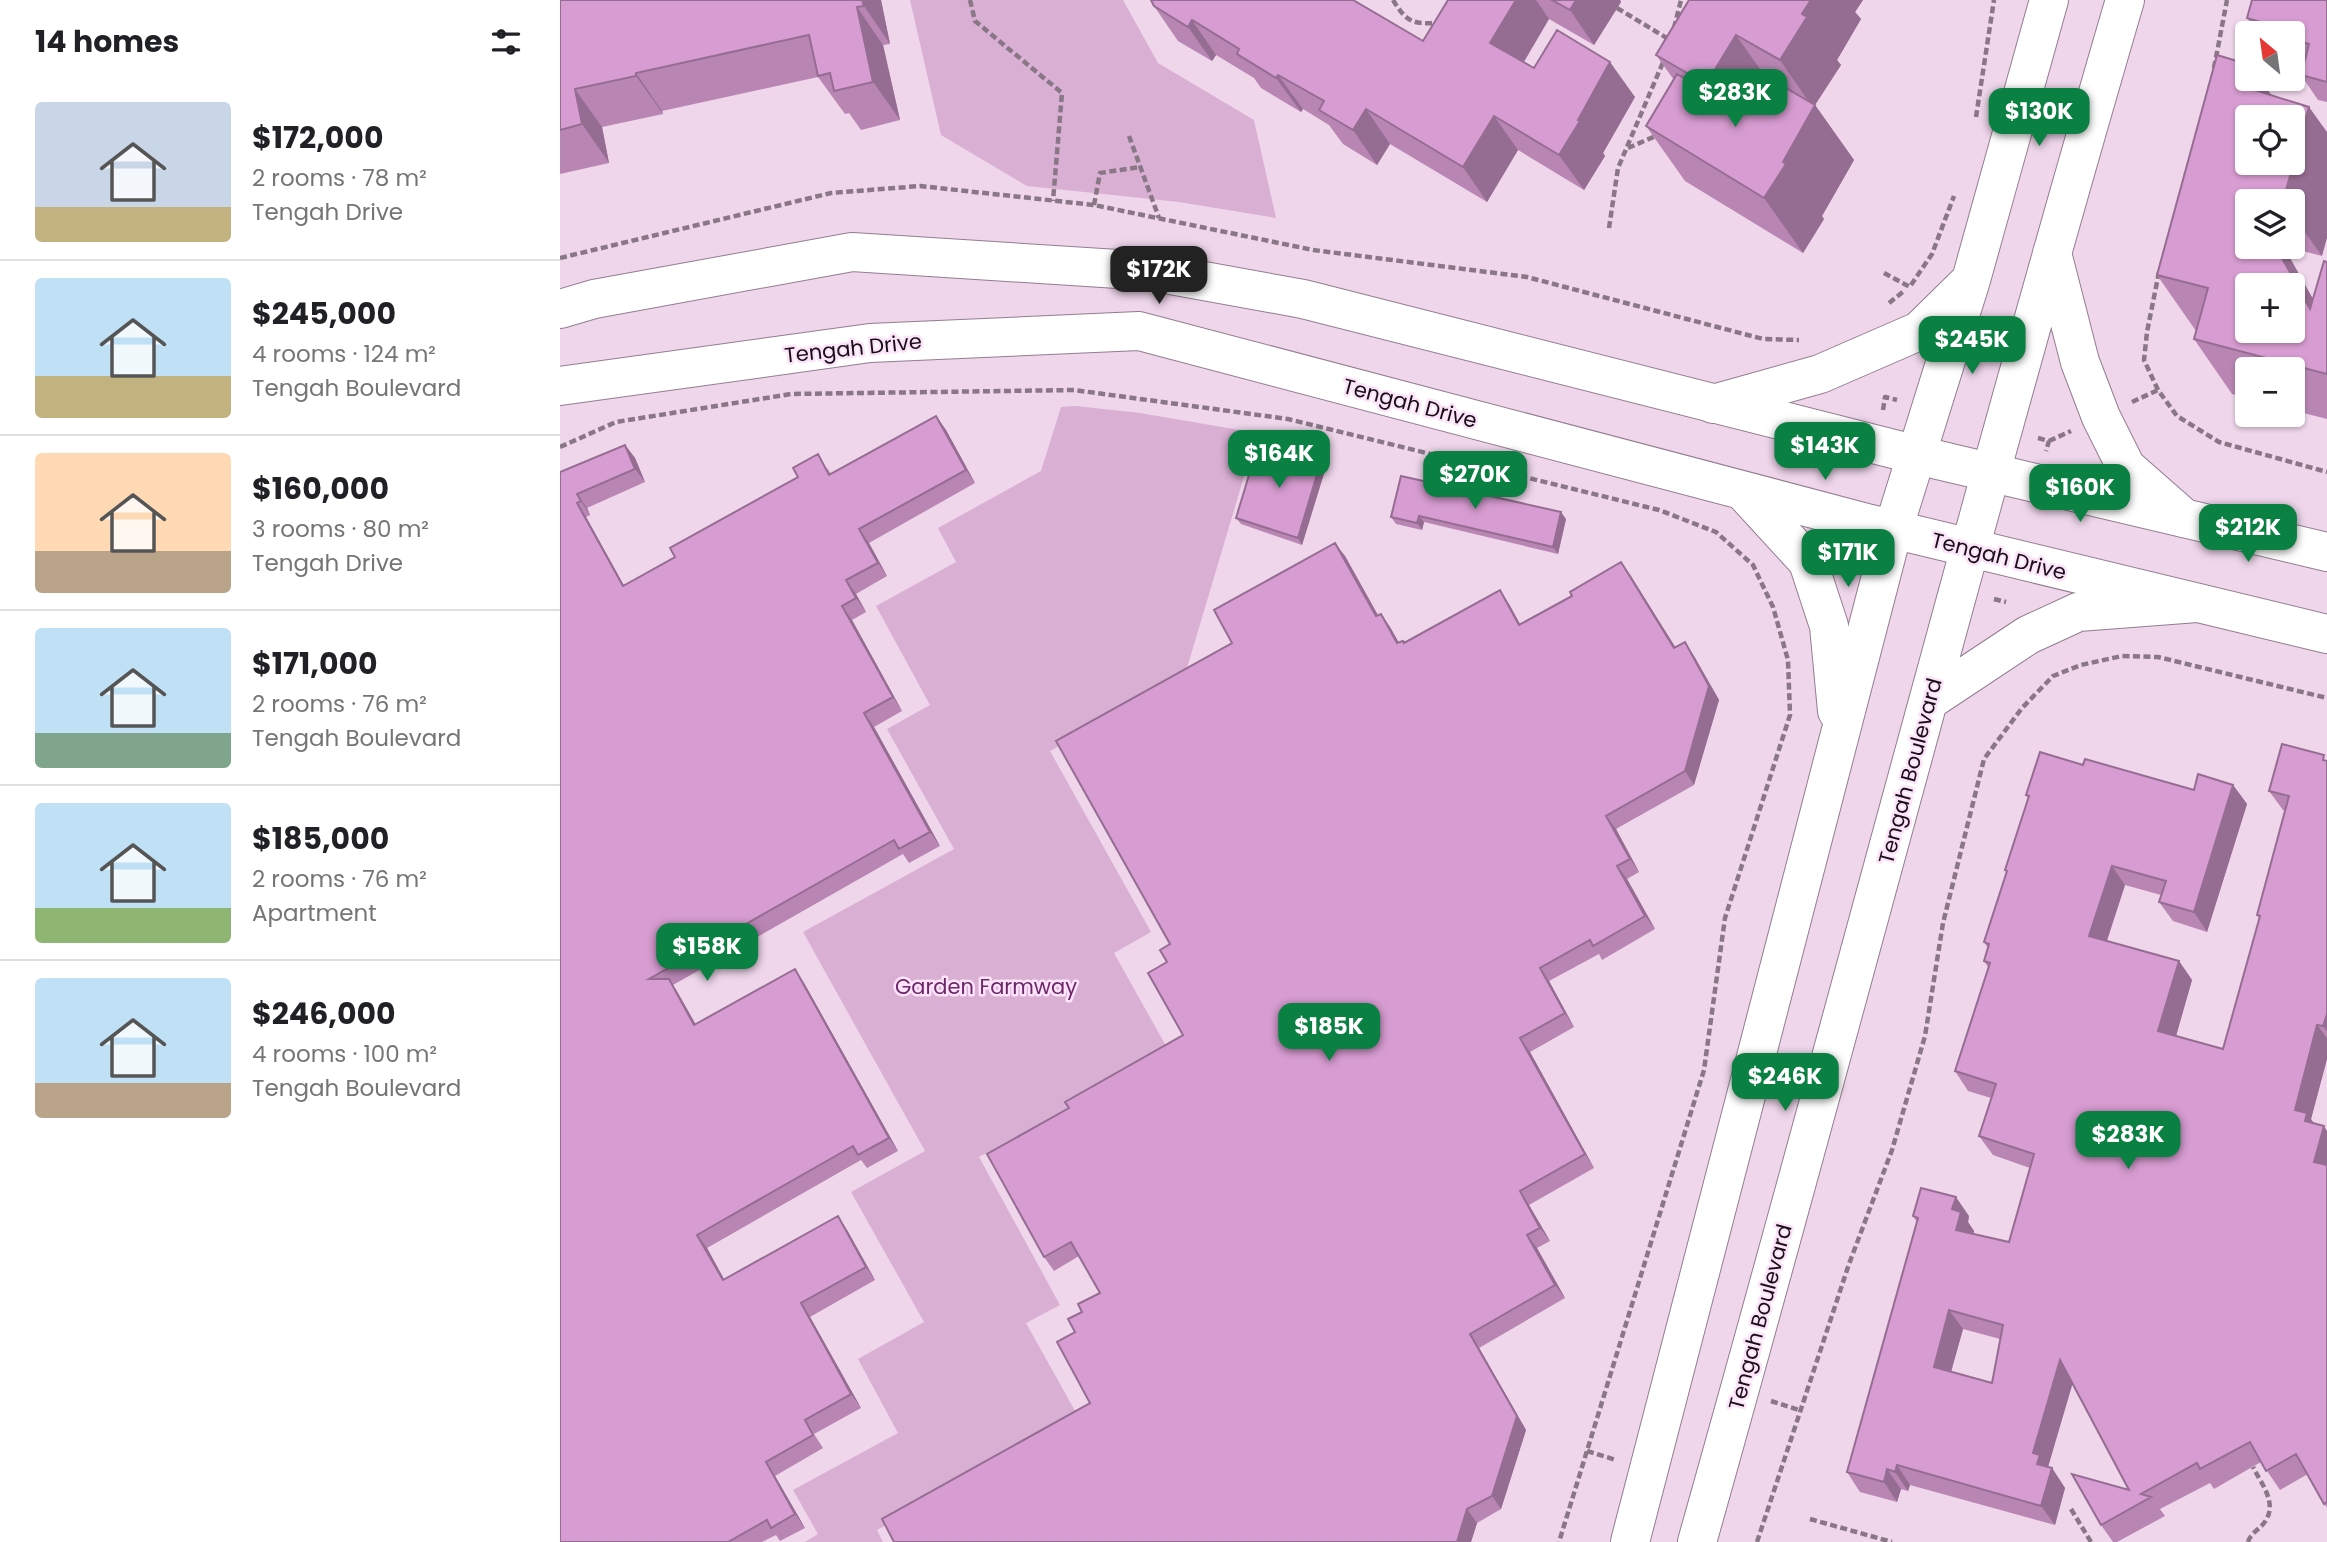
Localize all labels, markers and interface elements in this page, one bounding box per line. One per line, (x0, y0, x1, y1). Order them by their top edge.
text: 14 homes (35, 20, 179, 63)
north arrow (2235, 21, 2305, 91)
map controls (2235, 21, 2305, 427)
icon: filters (487, 23, 525, 61)
pin: $283K (1686, 69, 1784, 129)
text: $283K (1698, 76, 1772, 108)
pin: $130K (1990, 88, 2088, 148)
text: $130K (2005, 95, 2073, 127)
button: locate (2235, 105, 2305, 175)
text: $172,000 (252, 116, 384, 159)
icon: home (91, 130, 175, 214)
text: 2 rooms · 78 m² (252, 162, 427, 194)
button: layers (2235, 189, 2305, 259)
text: Tengah Drive (252, 196, 403, 228)
pin: $172K (1110, 246, 1208, 306)
text: $172K (1126, 253, 1192, 285)
button: + (2235, 273, 2305, 343)
text: $245,000 (252, 292, 396, 335)
icon: home (91, 306, 175, 390)
pin: $245K (1923, 316, 2021, 376)
text: $245K (1935, 323, 2009, 355)
street label: Tengah Drive (783, 326, 923, 370)
text: 4 rooms · 124 m² (252, 338, 436, 370)
button: − (2235, 357, 2305, 427)
street label: Tengah Drive (1340, 371, 1480, 435)
text: Tengah Boulevard (252, 372, 461, 404)
pin: $143K (1776, 422, 1874, 482)
text: $143K (1790, 429, 1860, 461)
pin: $164K (1230, 430, 1328, 490)
text: $164K (1244, 437, 1314, 469)
pin: $270K (1426, 452, 1524, 511)
text: $270K (1439, 458, 1511, 490)
pin: $160K (2031, 464, 2129, 524)
text: $160,000 (252, 467, 389, 510)
text: $160K (2045, 471, 2115, 503)
icon: home (91, 481, 175, 565)
pin: $212K (2199, 504, 2297, 564)
text: $212K (2215, 511, 2281, 543)
text: 3 rooms · 80 m² (252, 513, 429, 545)
street label: Tengah Drive (1929, 525, 2069, 587)
pin: $171K (1799, 530, 1897, 589)
text: $171K (1818, 536, 1878, 568)
text: Tengah Drive (252, 547, 403, 579)
text: $171,000 (252, 642, 378, 685)
icon: home (91, 656, 175, 740)
street label: Tengah Boulevard (1871, 675, 1949, 867)
text: 2 rooms · 76 m² (252, 688, 427, 720)
text: Tengah Boulevard (252, 722, 461, 754)
text: $185,000 (252, 817, 389, 860)
icon: home (91, 831, 175, 915)
text: 2 rooms · 76 m² (252, 863, 427, 895)
text: Apartment (252, 897, 377, 929)
pin: $158K (658, 923, 756, 983)
text: $158K (672, 930, 742, 962)
park label: Garden Farmway (895, 972, 1077, 1001)
text: $246,000 (252, 992, 396, 1035)
pin: $185K (1280, 1004, 1378, 1063)
icon: home (91, 1006, 175, 1090)
text: $185K (1294, 1010, 1364, 1042)
text: 4 rooms · 100 m² (252, 1038, 437, 1070)
pin: $246K (1736, 1054, 1834, 1113)
text: $246K (1748, 1060, 1822, 1092)
text: Tengah Boulevard (252, 1072, 461, 1104)
pin: $283K (2079, 1112, 2177, 1171)
text: $283K (2091, 1118, 2165, 1150)
street label: Tengah Boulevard (1721, 1221, 1799, 1413)

